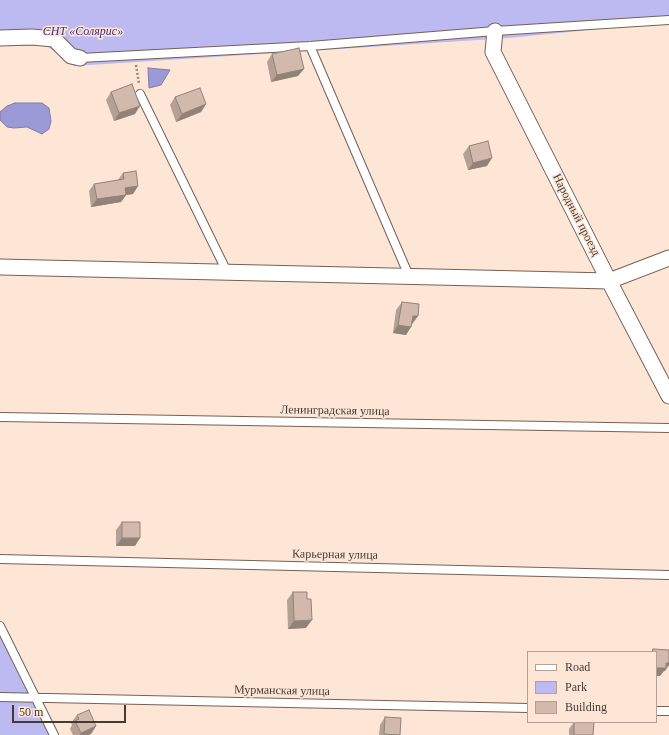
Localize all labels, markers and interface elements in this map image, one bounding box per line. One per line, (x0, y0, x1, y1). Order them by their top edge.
park label: СНТ «Солярис» (43, 25, 123, 39)
street label: Народный проезд (549, 171, 603, 259)
street label: Ленинградская улица (280, 403, 390, 419)
street label: Карьерная улица (292, 547, 378, 563)
legend (527, 651, 657, 723)
text: Road (565, 660, 590, 674)
text: Park (565, 680, 587, 694)
street label: Мурманская улица (234, 683, 330, 699)
scale bar (14, 697, 128, 723)
text: Building (565, 700, 607, 714)
text: 50 m (19, 705, 43, 719)

